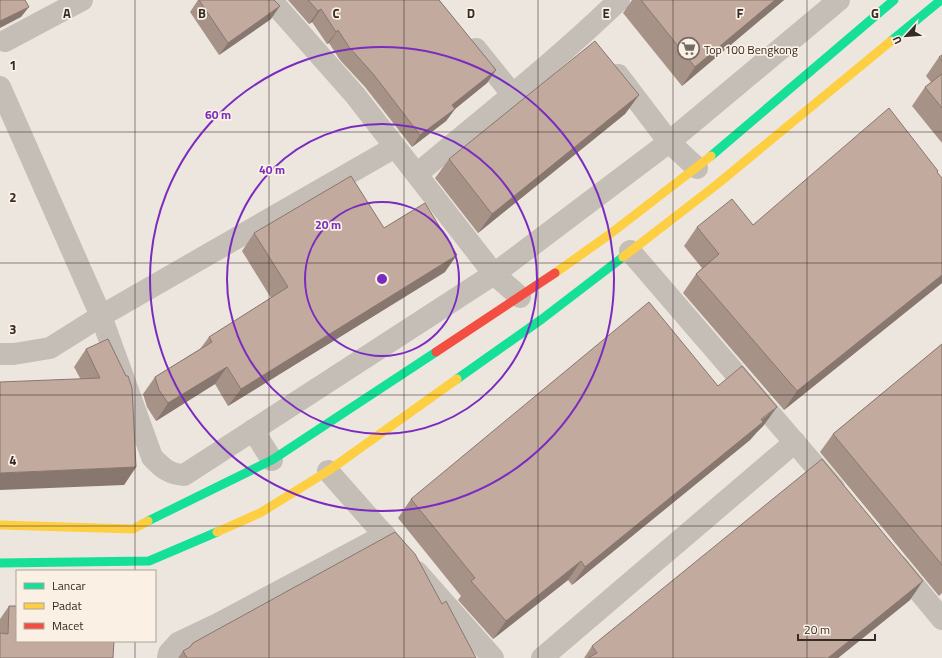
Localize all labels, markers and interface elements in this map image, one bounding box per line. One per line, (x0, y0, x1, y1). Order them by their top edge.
text: A (63, 3, 71, 23)
text: B (198, 3, 206, 23)
text: C (332, 3, 340, 23)
text: D (467, 3, 475, 23)
text: E (602, 3, 610, 23)
text: F (737, 3, 744, 23)
text: G (871, 3, 879, 23)
north arrow (886, 16, 926, 56)
text: U (888, 34, 906, 47)
supermarket icon: Top 100 Bengkong (676, 36, 702, 62)
place label: Top 100 Bengkong (704, 40, 798, 59)
text: 1 (9, 55, 17, 75)
text: 60 m (205, 105, 231, 124)
text: 40 m (259, 160, 285, 179)
text: 2 (9, 187, 17, 207)
text: 20 m (315, 215, 341, 234)
centre of rings (375, 272, 389, 286)
text: 3 (9, 319, 17, 339)
text: 4 (9, 450, 17, 470)
legend (16, 570, 156, 642)
text: Lancar (52, 576, 86, 595)
text: Padat (52, 596, 82, 615)
text: Macet (52, 616, 84, 635)
scale bar (798, 616, 875, 642)
text: 20 m (804, 620, 830, 639)

